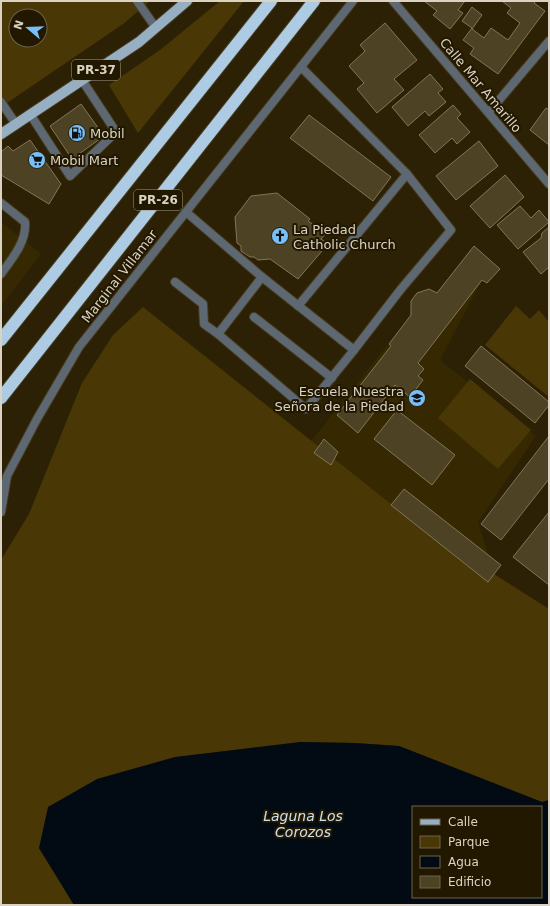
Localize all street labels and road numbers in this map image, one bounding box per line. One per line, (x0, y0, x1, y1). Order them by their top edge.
street label: Calle Mar Amarillo (437, 35, 525, 136)
road number: PR-37 (72, 60, 120, 80)
road number: PR-26 (134, 190, 182, 210)
street label: Marginal Villamar (79, 226, 161, 326)

